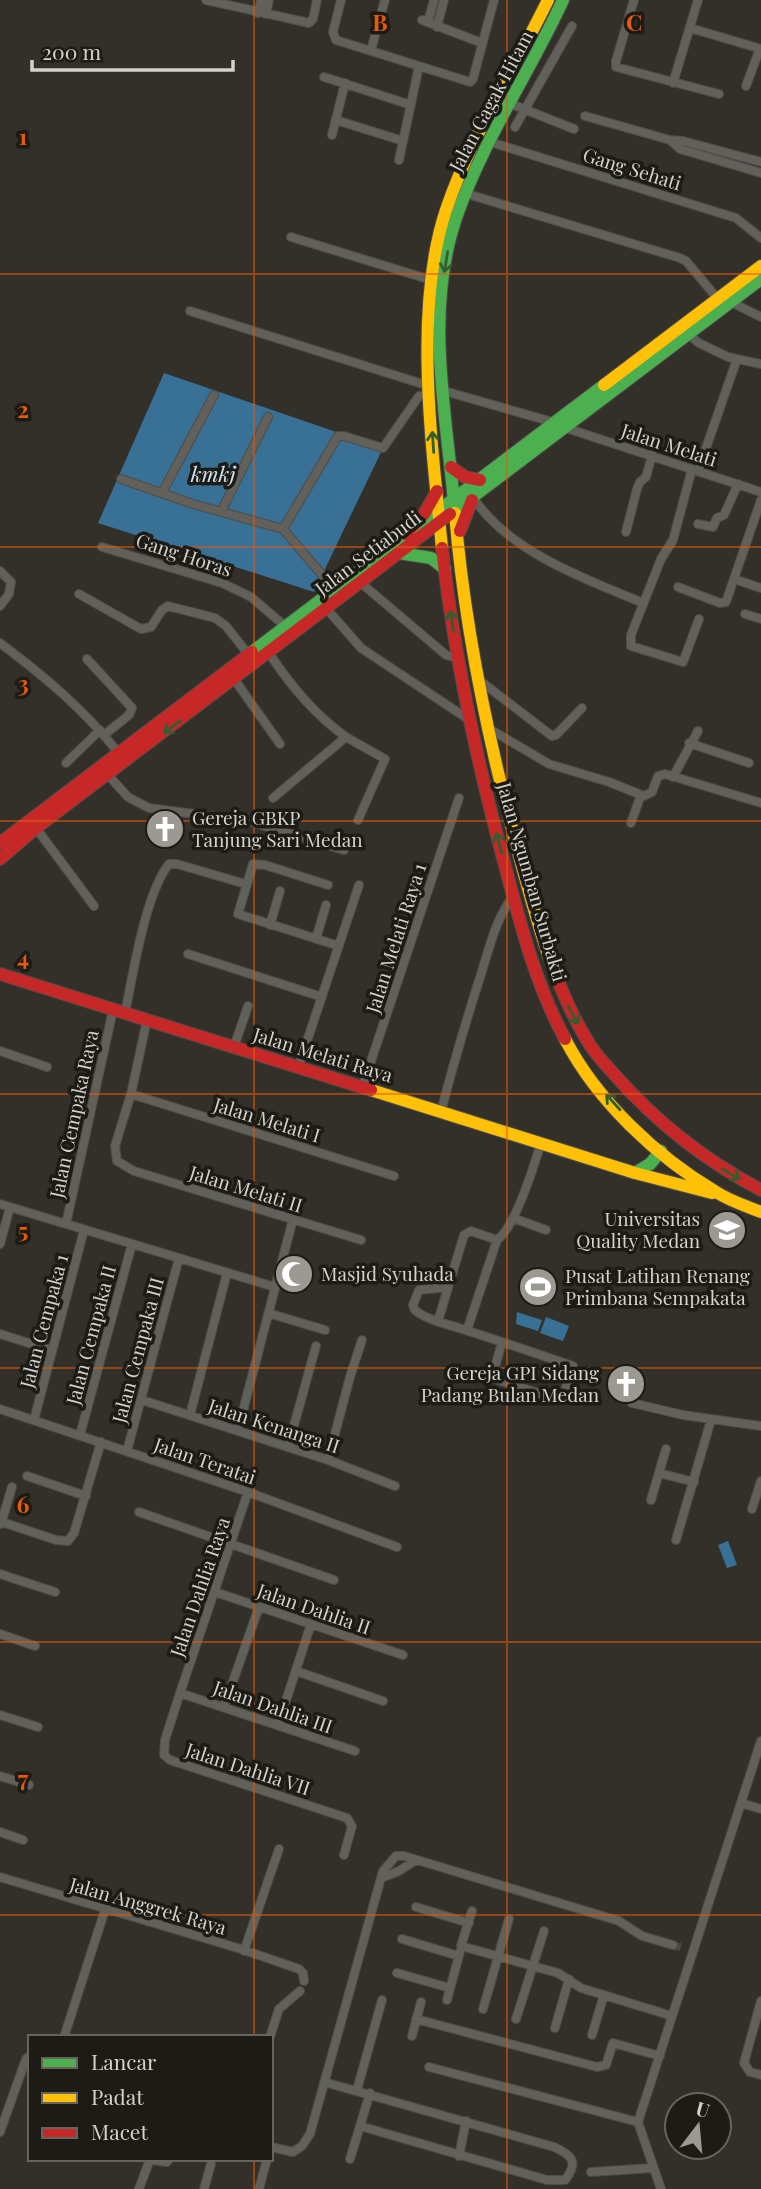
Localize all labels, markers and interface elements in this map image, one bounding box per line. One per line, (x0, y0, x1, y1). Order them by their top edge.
text: B (372, 6, 388, 37)
text: C (626, 6, 642, 37)
street label: Jalan Gagak Hitam (442, 25, 538, 176)
scale bar (32, 28, 233, 72)
text: 200 m (42, 37, 101, 65)
text: 1 (19, 120, 28, 151)
street label: Gang Sehati (580, 141, 685, 195)
one-way arrow (439, 250, 452, 273)
text: 2 (17, 393, 29, 424)
street label: Jalan Melati (617, 416, 721, 472)
one-way arrow (426, 431, 439, 454)
water label: kmkj (190, 459, 236, 487)
street label: Jalan Setiabudi (308, 504, 426, 601)
street label: Gang Horas (133, 526, 236, 582)
one-way arrow (445, 610, 458, 633)
text: 3 (17, 667, 29, 698)
one-way arrow (163, 719, 181, 734)
street label: Jalan Ngumban Surbakti (492, 778, 574, 985)
place label: Gereja GBKP Tanjung Sari Medan (192, 804, 363, 852)
church icon: Gereja GBKP Tanjung Sari Medan (144, 808, 186, 850)
one-way arrow (492, 832, 505, 855)
street label: Jalan Melati Raya 1 (358, 859, 432, 1017)
text: 4 (17, 941, 29, 972)
one-way arrow (566, 1004, 580, 1024)
street label: Jalan Melati Raya (249, 1020, 397, 1088)
street label: Jalan Cempaka Raya (42, 1027, 104, 1201)
street label: Jalan Melati I (210, 1090, 324, 1148)
one-way arrow (605, 1094, 621, 1112)
street label: Jalan Melati II (186, 1158, 306, 1218)
one-way arrow (721, 1167, 741, 1181)
place label: Universitas Quality Medan (576, 1205, 701, 1253)
school or university icon: Universitas Quality Medan (706, 1209, 748, 1251)
text: 5 (18, 1214, 28, 1245)
street label: Jalan Cempaka 1 (12, 1251, 73, 1391)
mosque icon: Masjid Syuhada (273, 1253, 315, 1295)
place label: Masjid Syuhada (321, 1260, 454, 1286)
street label: Jalan Cempaka II (59, 1262, 121, 1408)
place label: Pusat Latihan Renang Primbana Sempakata (565, 1262, 750, 1310)
sports icon: Pusat Latihan Renang Primbana Sempakata (517, 1266, 559, 1308)
street label: Jalan Cempaka III (105, 1274, 169, 1426)
place label: Gereja GPI Sidang Padang Bulan Medan (421, 1359, 600, 1407)
church icon: Gereja GPI Sidang Padang Bulan Medan (605, 1363, 647, 1405)
street label: Jalan Kenanga II (204, 1391, 343, 1459)
street label: Jalan Teratai (150, 1430, 260, 1490)
text: 6 (17, 1488, 30, 1519)
street label: Jalan Dahlia Raya (163, 1513, 235, 1661)
street label: Jalan Dahlia II (253, 1576, 375, 1640)
street label: Jalan Dahlia III (209, 1673, 337, 1739)
street label: Jalan Dahlia VII (182, 1735, 314, 1800)
text: 7 (18, 1762, 29, 1793)
street label: Jalan Anggrek Raya (66, 1870, 230, 1940)
legend (28, 2035, 273, 2161)
text: Lancar (91, 2047, 157, 2075)
text: Padat (91, 2082, 144, 2110)
north arrow (663, 2091, 733, 2161)
text: U (693, 2094, 713, 2123)
text: Macet (91, 2117, 148, 2145)

